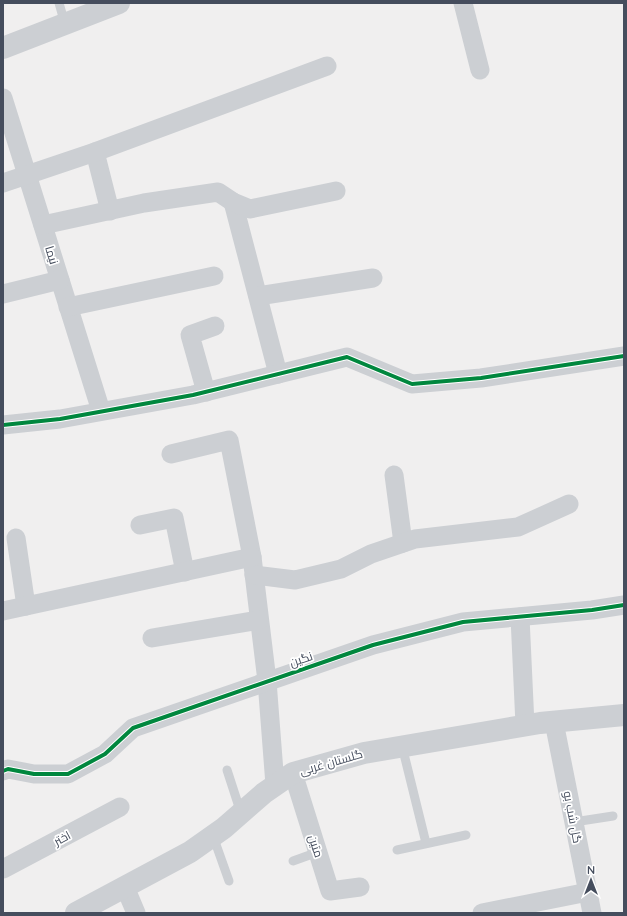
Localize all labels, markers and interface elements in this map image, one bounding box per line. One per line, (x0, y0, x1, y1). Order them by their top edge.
street label: نیما (42, 244, 62, 266)
street label: نگین (287, 648, 315, 670)
street label: گلستان غربی (298, 746, 364, 778)
street label: گل شب بو (561, 790, 585, 844)
street label: اختر (50, 827, 73, 849)
street label: متین (305, 833, 327, 859)
north arrow (571, 860, 611, 900)
text: N (587, 863, 595, 877)

